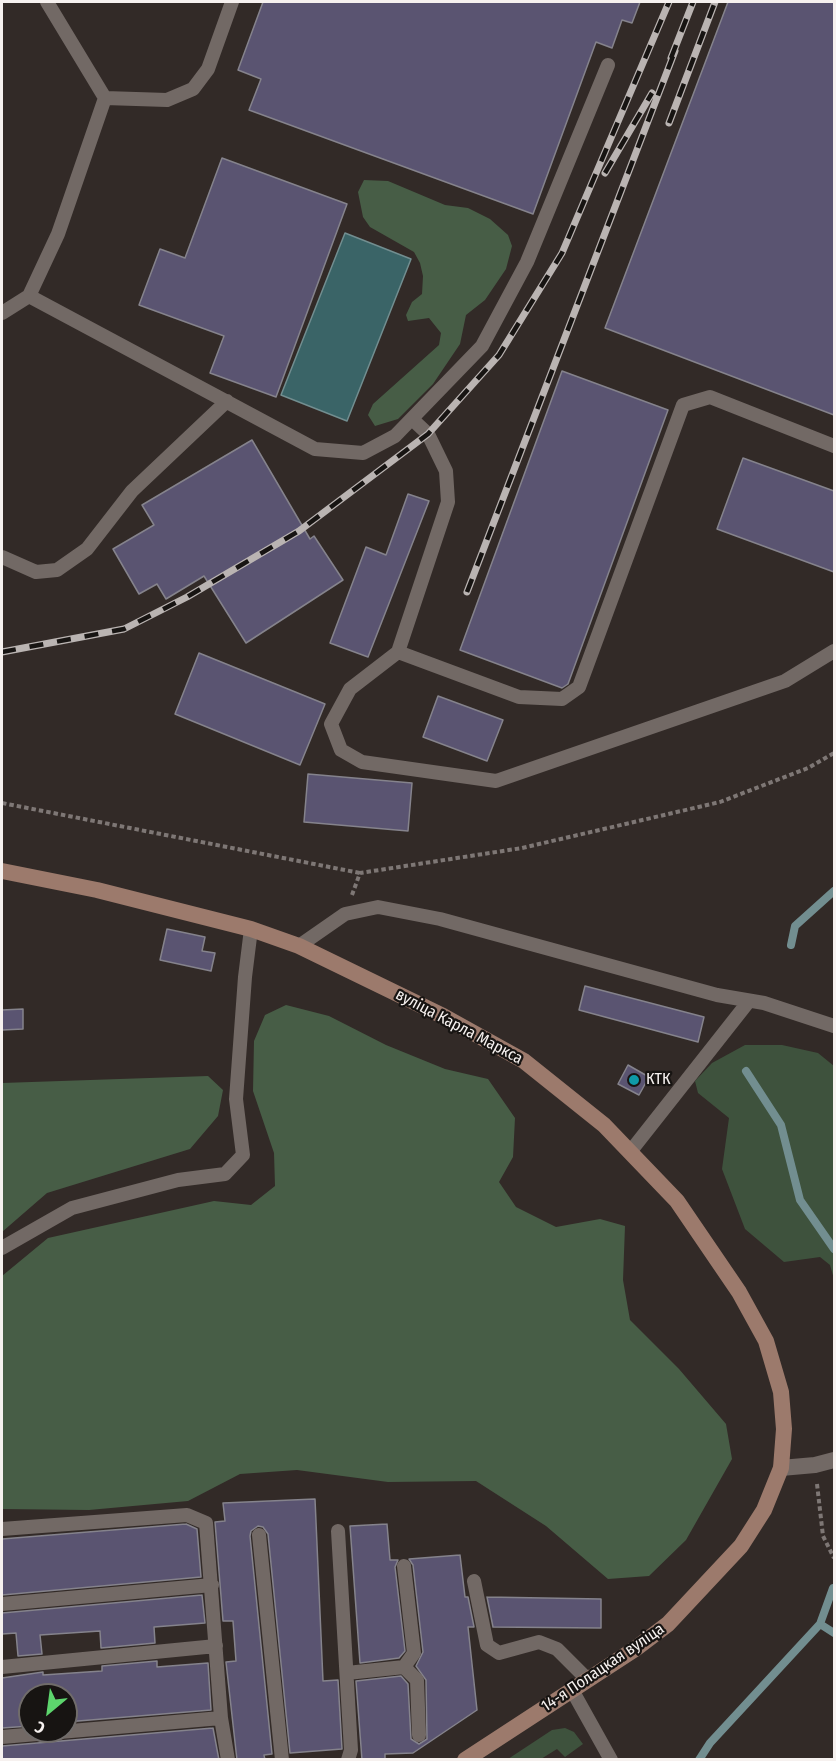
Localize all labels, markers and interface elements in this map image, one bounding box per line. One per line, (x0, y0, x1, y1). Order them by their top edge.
street label: вуліца Карла Маркса (392, 985, 526, 1069)
place label: КТК (646, 1070, 670, 1090)
marker: КТК (627, 1073, 641, 1087)
street label: 14-я Полацкая вуліца (538, 1620, 668, 1716)
north arrow (18, 1683, 78, 1743)
text: С (32, 1717, 48, 1738)

